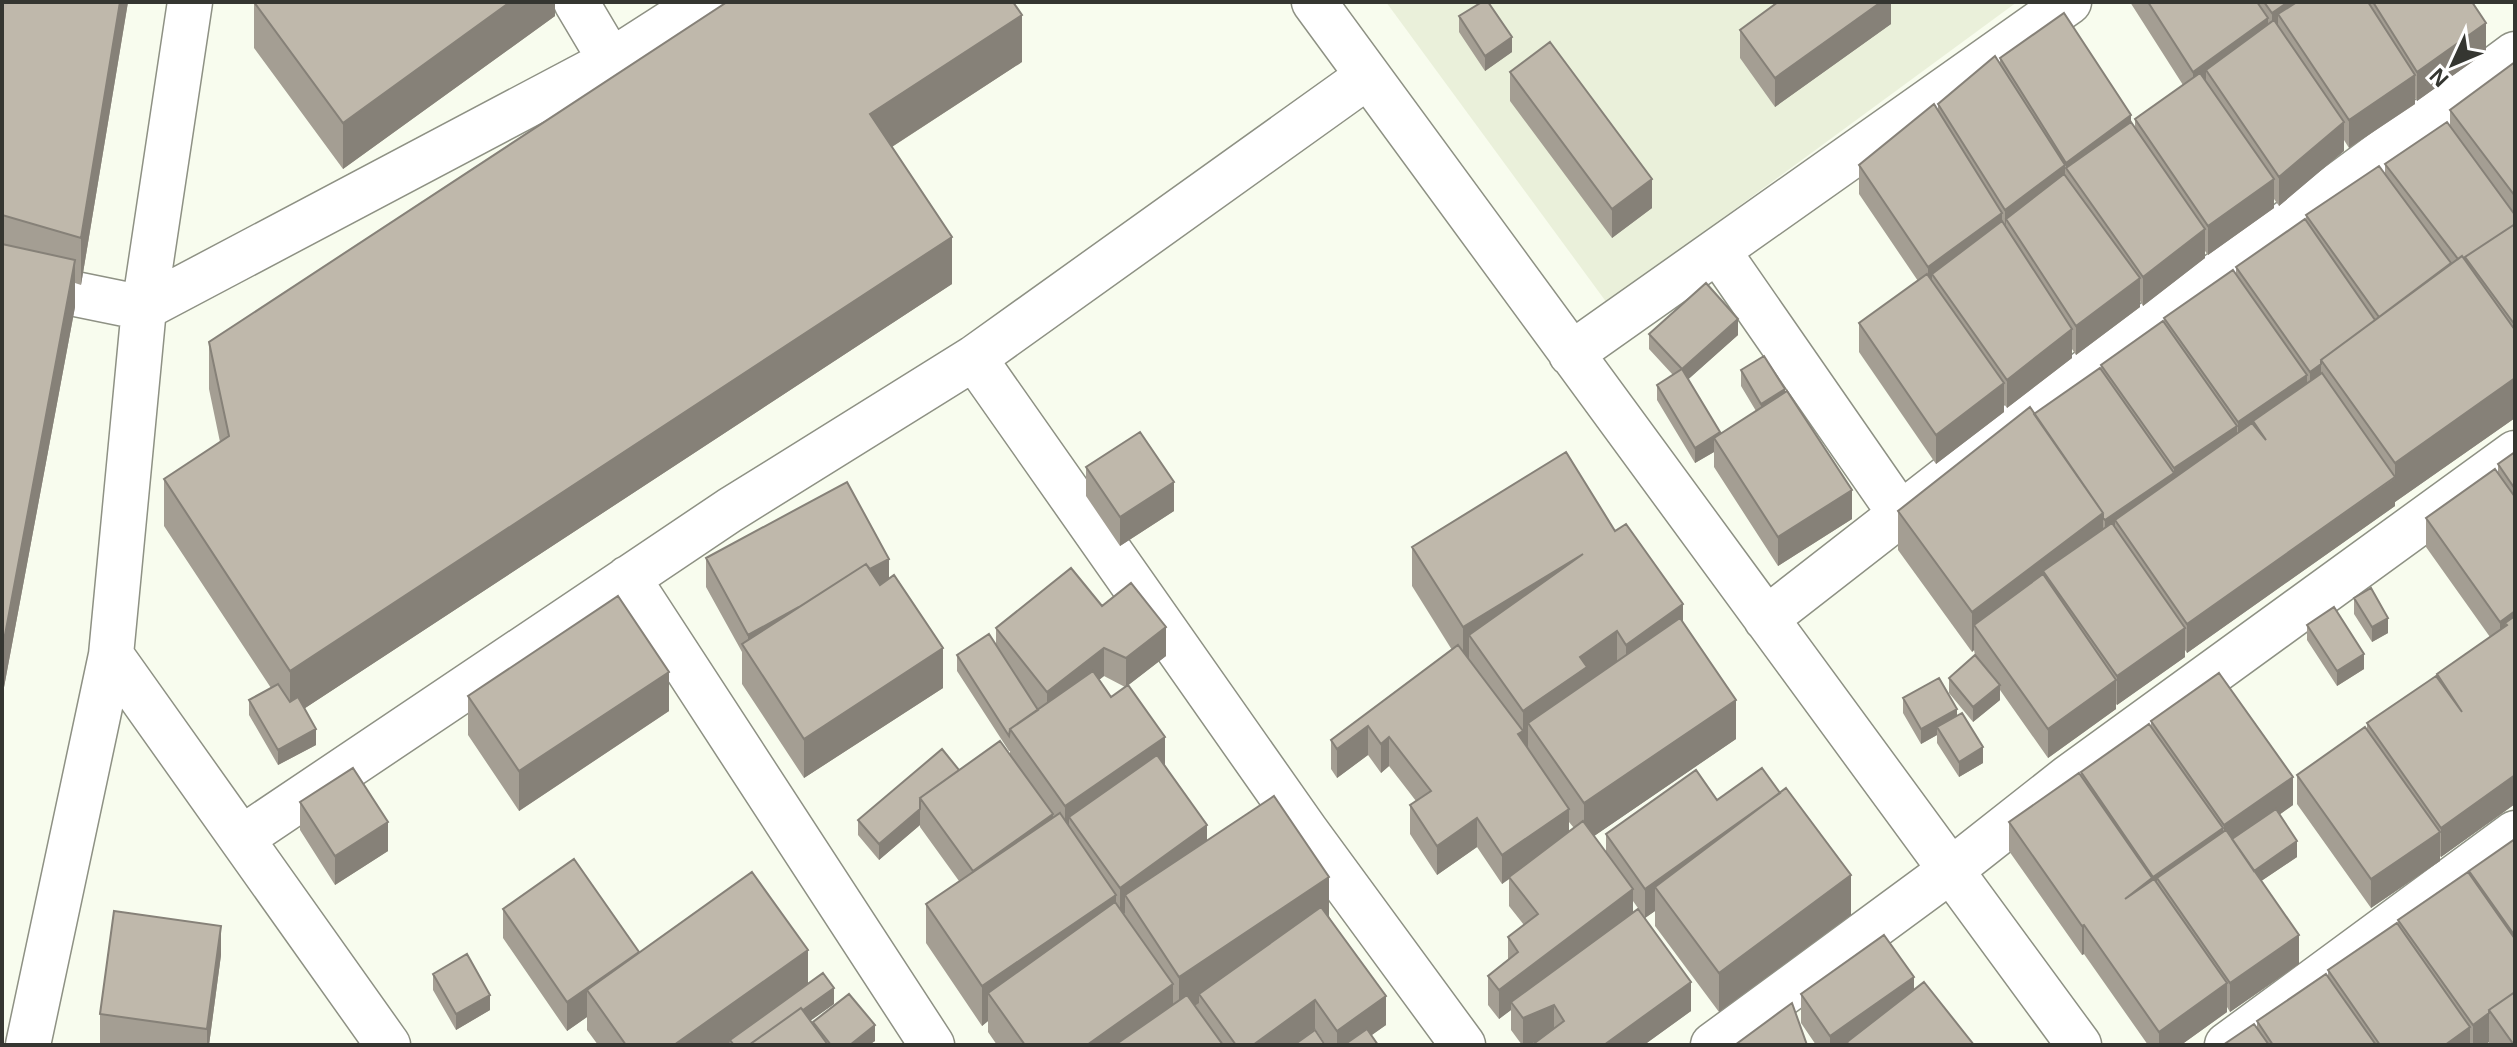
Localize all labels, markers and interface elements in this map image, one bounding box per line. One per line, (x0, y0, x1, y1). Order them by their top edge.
north arrow (2413, 24, 2493, 104)
text: N (2424, 63, 2453, 92)

